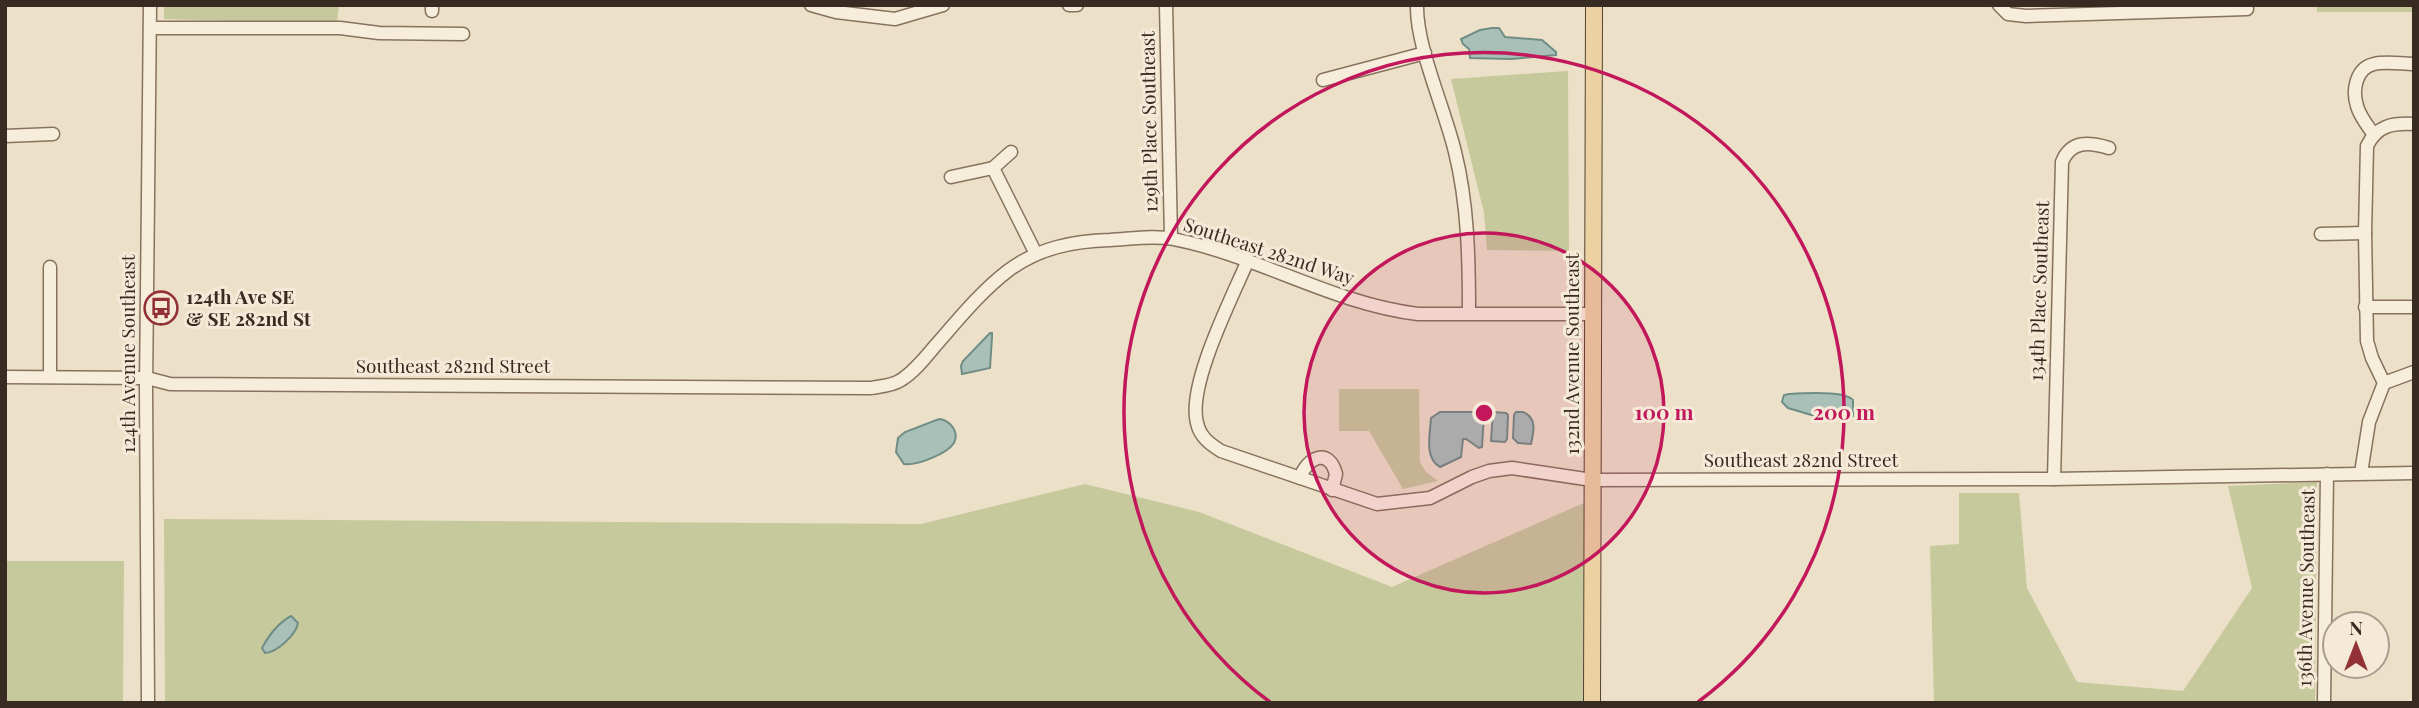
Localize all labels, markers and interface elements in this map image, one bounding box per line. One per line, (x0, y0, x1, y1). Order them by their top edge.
street label: 129th Place Southeast (1133, 31, 1163, 213)
street label: 134th Place Southeast (2022, 200, 2054, 382)
street label: Southeast 282nd Way (1181, 210, 1358, 290)
street label: 132nd Avenue Southeast (1558, 253, 1584, 455)
street label: 124th Avenue Southeast (114, 254, 140, 453)
place label: 124th Ave SE & SE 282nd St (186, 283, 311, 331)
bus stop icon: 124th Ave SE & SE 282nd St (142, 289, 180, 327)
street label: Southeast 282nd Street (356, 352, 551, 378)
text: 100 m (1634, 397, 1694, 425)
text: 200 m (1813, 397, 1875, 425)
centre of rings (1472, 401, 1496, 425)
street label: Southeast 282nd Street (1704, 446, 1899, 472)
street label: 136th Avenue Southeast (2290, 488, 2320, 687)
north arrow (2321, 610, 2391, 680)
text: N (2349, 614, 2363, 640)

